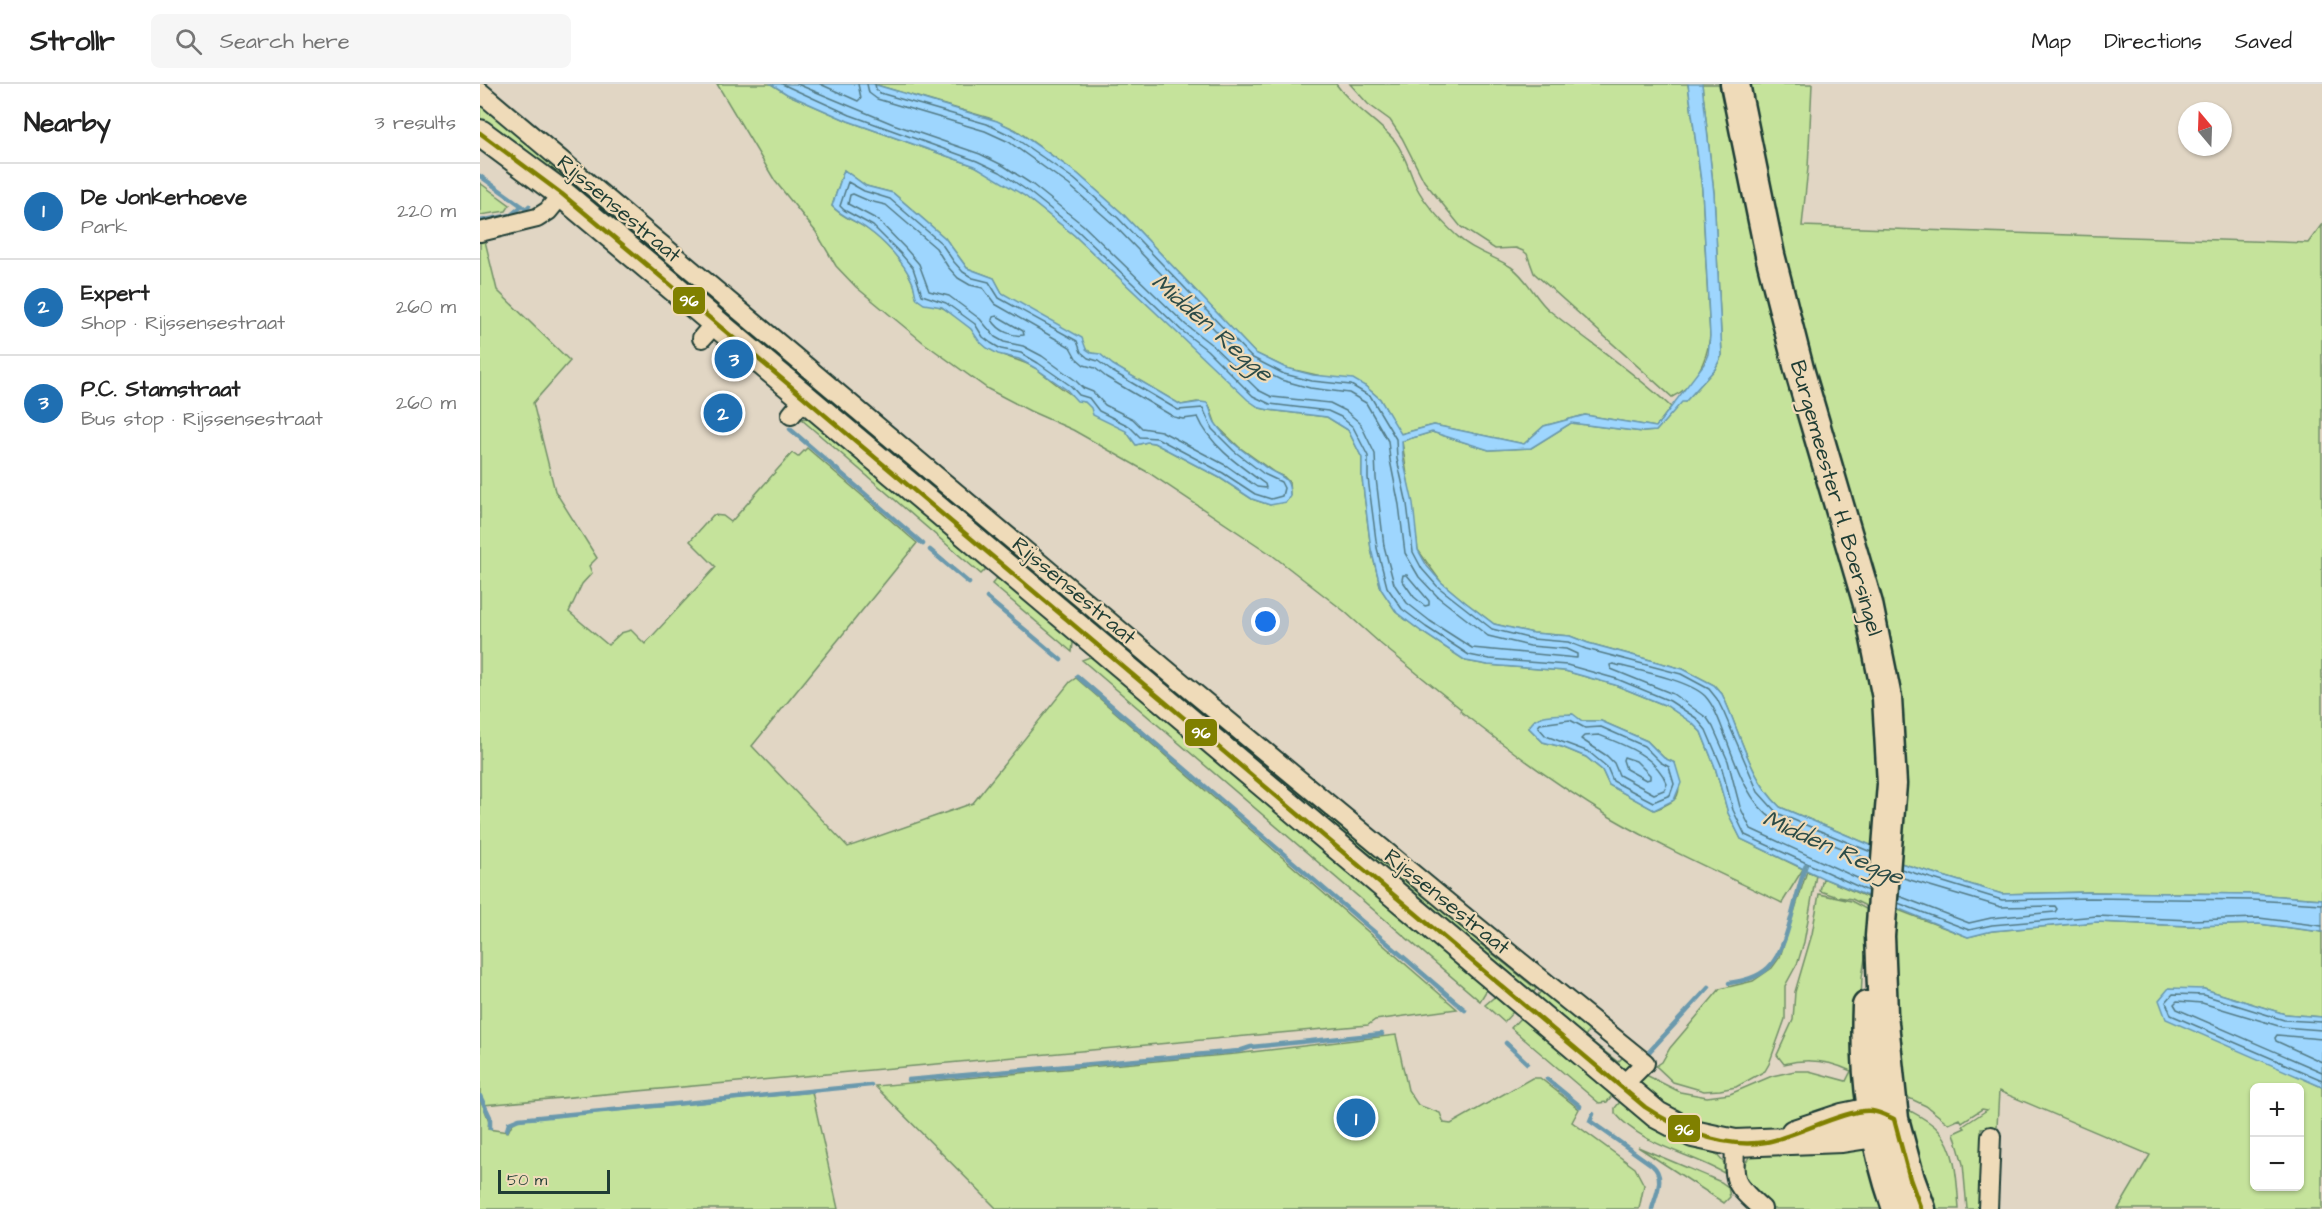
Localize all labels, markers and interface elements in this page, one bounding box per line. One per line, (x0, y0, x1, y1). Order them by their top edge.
search box (151, 14, 571, 68)
text: Strollr (30, 22, 115, 61)
icon: search (172, 25, 205, 58)
text: Search here (220, 26, 350, 57)
text: Map (2031, 27, 2071, 56)
text: Directions (2104, 27, 2202, 56)
text: Saved (2235, 27, 2292, 56)
north arrow (2178, 102, 2232, 156)
text: Nearby (24, 105, 111, 141)
text: 3 results (374, 109, 456, 137)
street label: Rijssensestraat (550, 148, 688, 271)
text: De Jonkerhoeve (81, 182, 247, 213)
text: 1 (42, 197, 45, 225)
text: 220 m (397, 197, 456, 225)
text: Park (81, 213, 127, 241)
water label: Midden Regge (1143, 266, 1281, 392)
text: Expert (81, 278, 150, 309)
line badge: 96 (672, 286, 706, 315)
text: 96 (679, 290, 699, 312)
text: 2 (38, 293, 49, 321)
text: 260 m (396, 293, 456, 321)
text: Shop · Rijssensestraat (81, 309, 285, 337)
pin: 3 (714, 336, 754, 382)
street label: Burgemeester H. Boersingel (1781, 357, 1890, 640)
text: P.C. Stamstraat (81, 374, 240, 405)
text: 3 (38, 389, 49, 417)
text: 260 m (396, 389, 456, 417)
pin: 2 (704, 390, 742, 436)
text: Bus stop · Rijssensestraat (81, 405, 323, 433)
street label: Rijssensestraat (1005, 530, 1143, 653)
your location (1251, 607, 1280, 636)
line badge: 96 (1184, 718, 1218, 747)
text: 96 (1191, 722, 1211, 744)
water label: Midden Regge (1757, 802, 1910, 895)
street label: Rijssensestraat (1377, 841, 1517, 963)
map controls (2250, 1083, 2304, 1191)
button: + (2250, 1083, 2304, 1137)
pin: 1 (1336, 1096, 1376, 1140)
line badge: 96 (1667, 1114, 1701, 1143)
text: 96 (1674, 1119, 1694, 1141)
button: − (2250, 1137, 2304, 1191)
scale bar (498, 1167, 610, 1194)
text: 50 m (507, 1169, 547, 1191)

